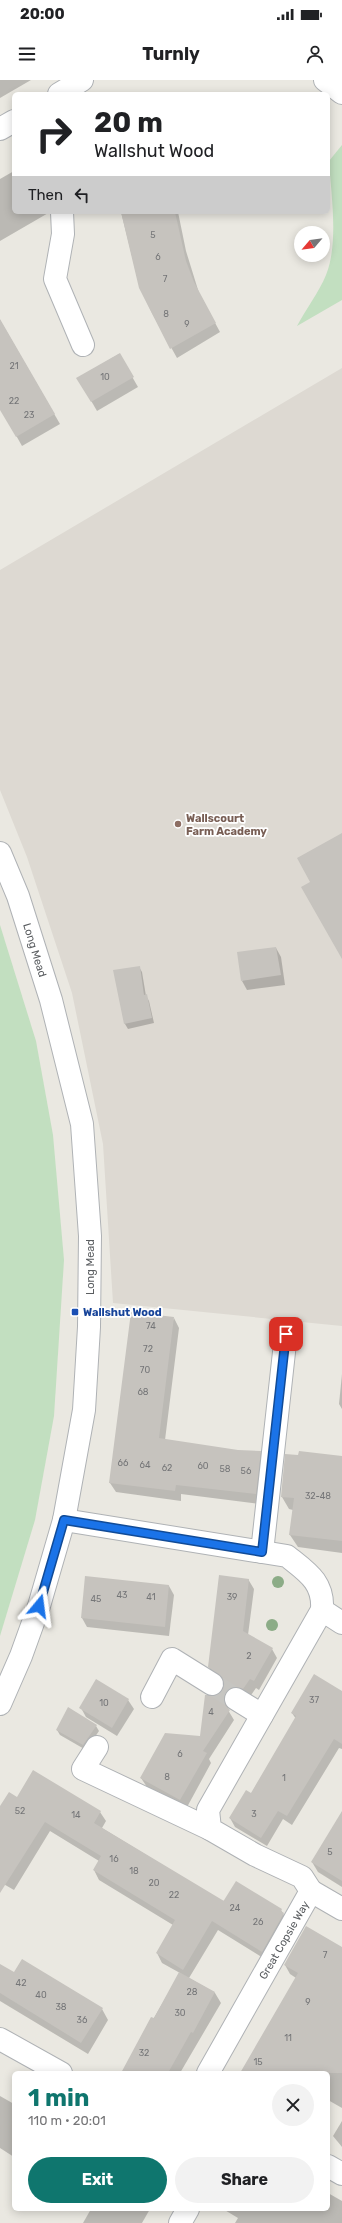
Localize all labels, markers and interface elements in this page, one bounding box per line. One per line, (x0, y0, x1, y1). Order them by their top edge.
text: 20:00 (20, 5, 65, 23)
icon: menu (16, 43, 38, 65)
text: Turnly (142, 43, 200, 65)
icon: person (304, 43, 326, 65)
text: 20 m (94, 106, 163, 139)
icon: right (28, 108, 80, 160)
text: Wallshut Wood (94, 140, 214, 162)
icon: left (71, 184, 93, 206)
text: Then (28, 186, 63, 204)
north arrow (294, 226, 330, 262)
map controls (294, 226, 330, 262)
house number: 5 (150, 230, 156, 240)
house number: 6 (155, 252, 161, 262)
house number: 7 (163, 274, 168, 284)
house number: 8 (163, 309, 169, 319)
house number: 9 (184, 319, 190, 329)
house number: 21 (9, 361, 19, 371)
house number: 10 (100, 372, 110, 382)
house number: 22 (9, 396, 19, 406)
house number: 23 (24, 410, 34, 420)
place label: Wallscourt Farm Academy (186, 812, 267, 838)
marker: Wallscourt Farm Academy (173, 819, 183, 829)
street label: Long Mead (20, 922, 49, 979)
street label: Long Mead (84, 1239, 97, 1295)
place label: Wallshut Wood (83, 1306, 162, 1319)
marker: Wallshut Wood (70, 1307, 80, 1317)
pin (269, 1317, 303, 1351)
house number: 74 (146, 1321, 156, 1331)
icon: arrive (275, 1323, 297, 1345)
house number: 72 (143, 1344, 153, 1354)
house number: 70 (140, 1365, 150, 1375)
house number: 68 (137, 1387, 149, 1397)
house number: 66 (118, 1458, 129, 1468)
house number: 64 (139, 1460, 151, 1470)
house number: 60 (197, 1461, 209, 1471)
house number: 62 (162, 1463, 172, 1473)
house number: 58 (219, 1464, 231, 1474)
house number: 56 (241, 1466, 252, 1476)
house number: 32-48 (305, 1491, 331, 1501)
position arrow (18, 1585, 60, 1627)
house number: 43 (117, 1590, 128, 1600)
house number: 41 (146, 1592, 156, 1602)
house number: 39 (227, 1592, 237, 1602)
house number: 45 (91, 1594, 101, 1604)
house number: 2 (246, 1651, 252, 1661)
house number: 37 (309, 1695, 319, 1705)
house number: 10 (99, 1698, 109, 1708)
house number: 4 (208, 1707, 214, 1717)
house number: 6 (177, 1749, 183, 1759)
house number: 8 (164, 1772, 170, 1782)
house number: 1 (282, 1773, 286, 1783)
house number: 52 (15, 1806, 25, 1816)
house number: 3 (251, 1809, 257, 1819)
house number: 14 (71, 1810, 81, 1820)
house number: 5 (327, 1847, 333, 1857)
house number: 16 (109, 1854, 119, 1864)
house number: 18 (129, 1866, 139, 1876)
house number: 20 (149, 1878, 160, 1888)
house number: 22 (169, 1890, 179, 1900)
street label: Great Copsie Way (257, 1899, 312, 1982)
house number: 24 (230, 1903, 241, 1913)
house number: 26 (253, 1917, 264, 1927)
house number: 7 (323, 1950, 328, 1960)
house number: 42 (16, 1978, 26, 1988)
house number: 28 (186, 1987, 198, 1997)
house number: 40 (35, 1990, 47, 2000)
house number: 9 (305, 1997, 311, 2007)
house number: 38 (55, 2002, 67, 2012)
house number: 30 (174, 2008, 186, 2018)
house number: 36 (77, 2015, 88, 2025)
house number: 11 (284, 2033, 292, 2043)
house number: 32 (139, 2048, 149, 2058)
house number: 15 (253, 2057, 263, 2067)
text: 1 min (28, 2084, 89, 2112)
button: close (272, 2084, 314, 2126)
text: 110 m · 20:01 (28, 2113, 106, 2128)
button: Exit (28, 2157, 167, 2203)
button: Share (175, 2157, 314, 2203)

